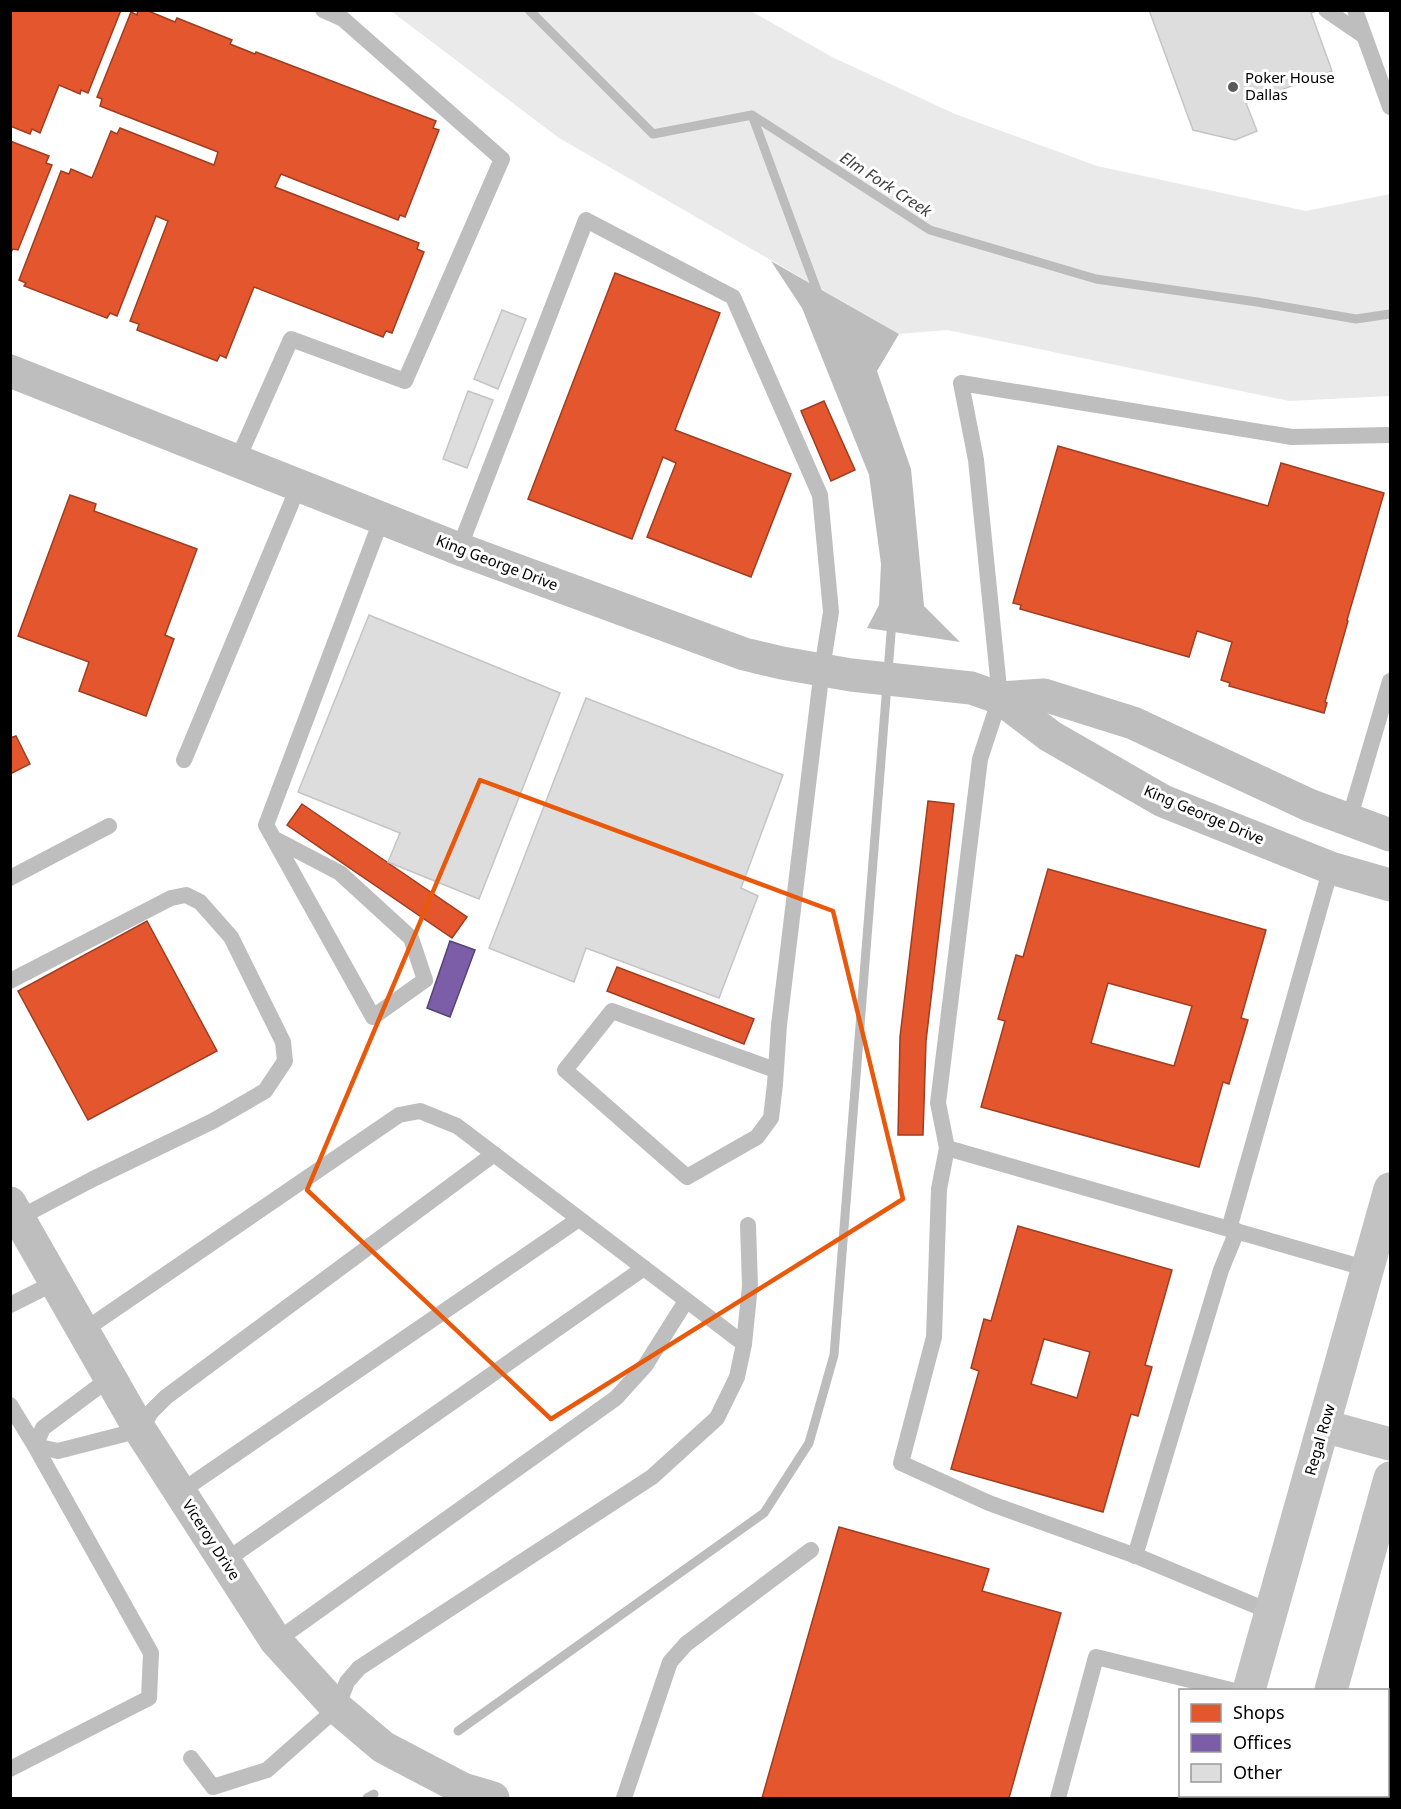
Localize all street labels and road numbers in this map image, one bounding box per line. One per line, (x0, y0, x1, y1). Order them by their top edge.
street label: King George Drive (434, 530, 561, 594)
street label: King George Drive (1141, 780, 1268, 848)
street label: Regal Row (1299, 1402, 1339, 1478)
street label: Viceroy Drive (178, 1495, 245, 1583)

